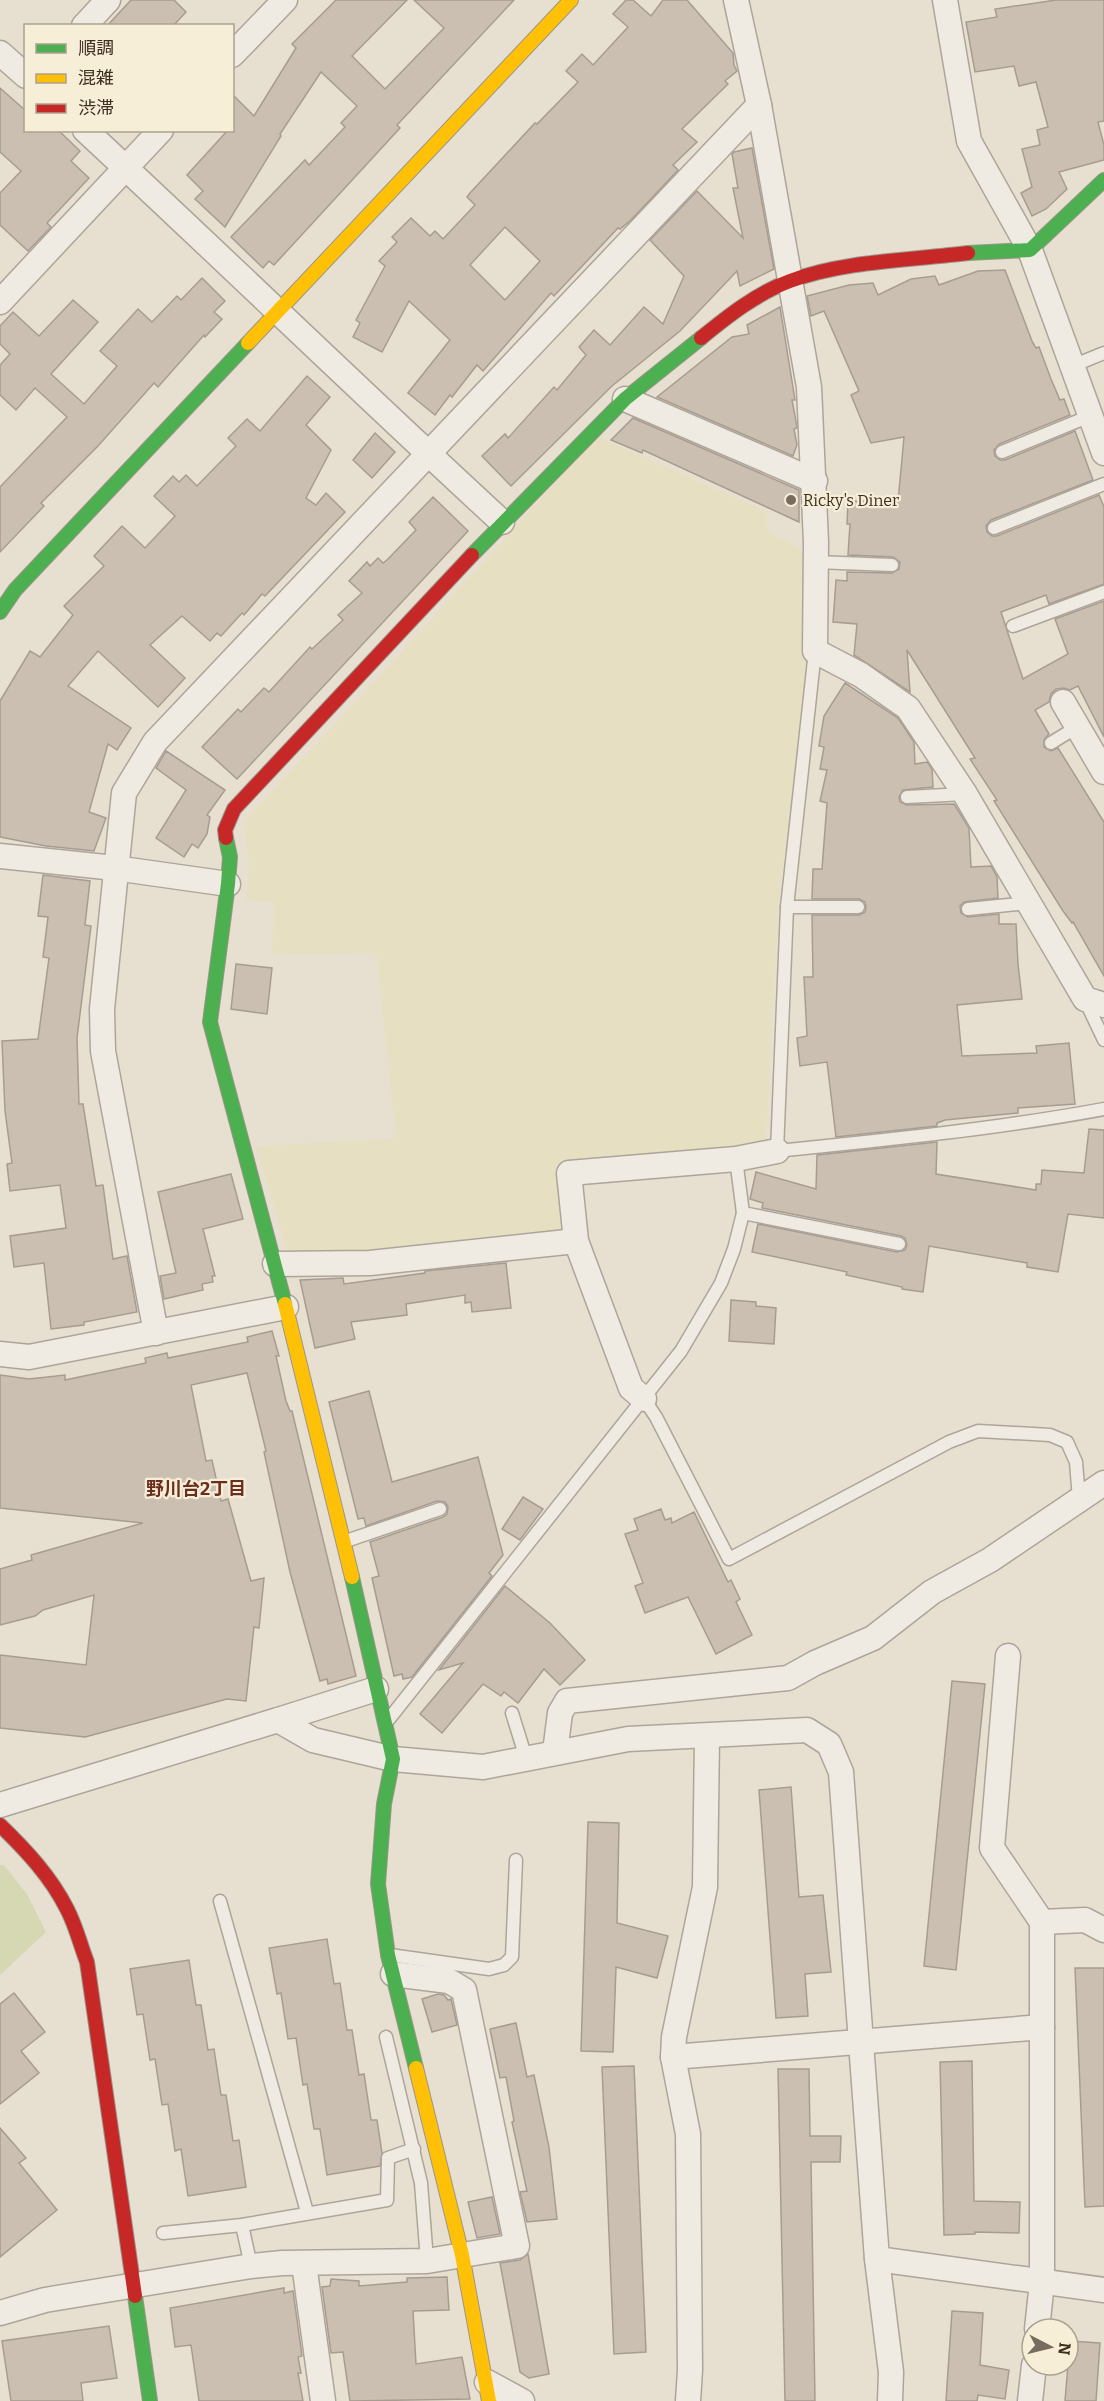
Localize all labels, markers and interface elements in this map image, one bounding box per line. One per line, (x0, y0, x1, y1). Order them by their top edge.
legend (24, 24, 234, 132)
text: 順調 (78, 37, 114, 59)
text: 混雑 (78, 67, 114, 89)
text: 渋滞 (78, 97, 114, 119)
place label: Ricky's Diner (803, 491, 899, 510)
marker: Ricky's Diner (784, 493, 798, 507)
district label: 野川台2丁目 (146, 1478, 246, 1500)
north arrow (1020, 2317, 1080, 2377)
text: N (1054, 2341, 1075, 2356)

